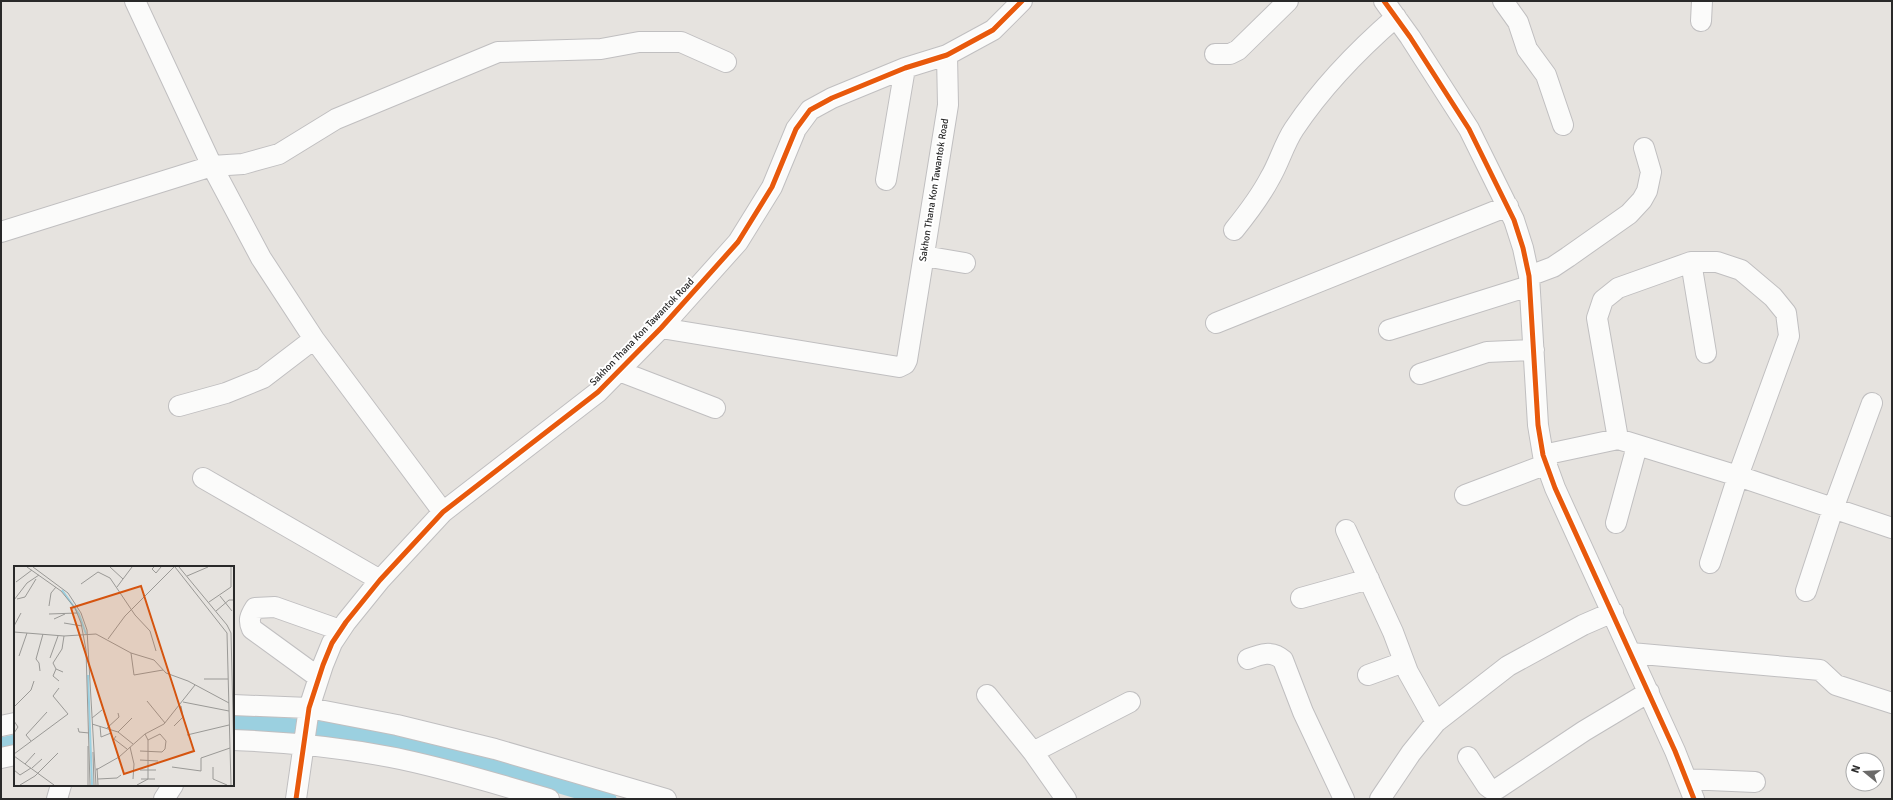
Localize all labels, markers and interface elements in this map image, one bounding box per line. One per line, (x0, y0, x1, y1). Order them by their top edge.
street label: Sakhon Thana Kon Tawantok Road (917, 118, 951, 262)
street label: Sakhon Thana Kon Tawantok Road (587, 276, 697, 388)
inset map (14, 566, 234, 786)
north arrow (1845, 752, 1885, 792)
text: N (1849, 763, 1863, 775)

